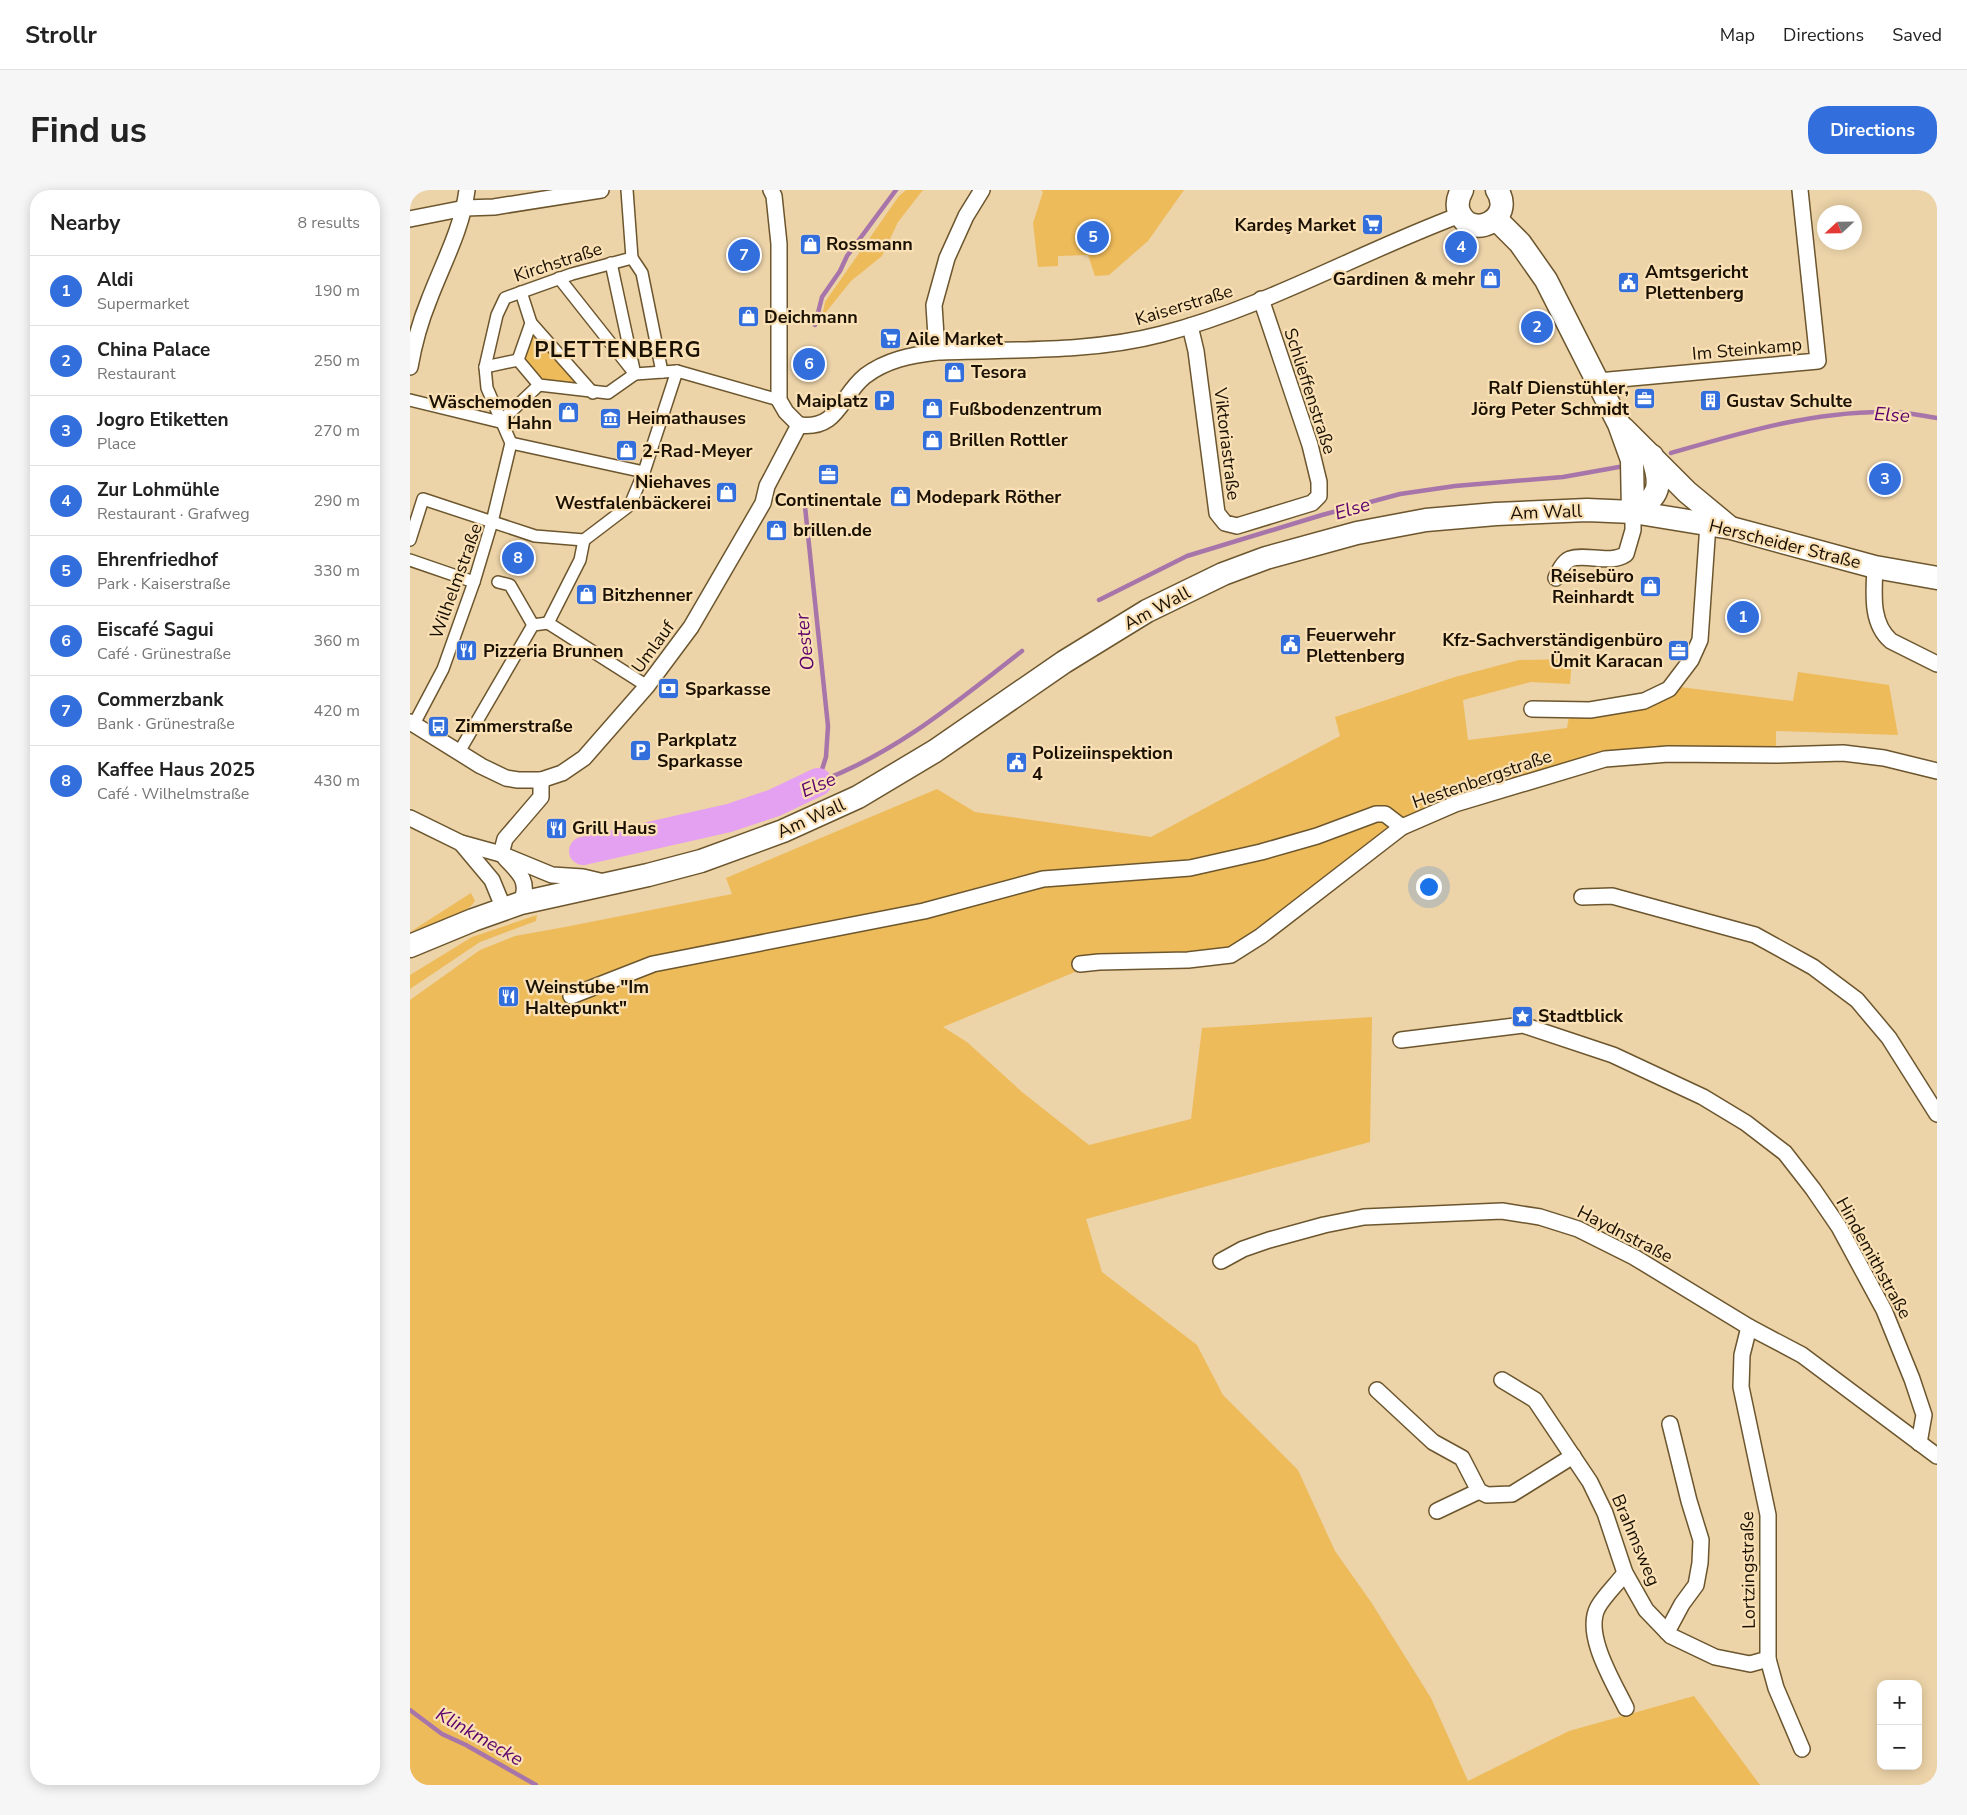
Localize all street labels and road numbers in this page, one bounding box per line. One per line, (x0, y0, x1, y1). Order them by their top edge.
street label: Kirchstraße (511, 236, 605, 288)
street label: Kaiserstraße (1132, 279, 1236, 331)
street label: Schlieffenstraße (1278, 325, 1342, 457)
street label: Im Steinkamp (1691, 332, 1803, 366)
street label: Viktoriastraße (1208, 385, 1246, 502)
street label: Am Wall (1510, 499, 1583, 525)
street label: Herscheider Straße (1707, 514, 1863, 574)
street label: Wilhelmstraße (424, 520, 488, 642)
street label: Am Wall (1120, 580, 1195, 636)
street label: Umlauf (626, 615, 681, 678)
street label: Hestenbergstraße (1409, 744, 1555, 814)
street label: Am Wall (773, 792, 849, 844)
street label: Hindemithstraße (1831, 1193, 1917, 1323)
street label: Haydnstraße (1573, 1200, 1677, 1268)
street label: Brahmsweg (1606, 1491, 1666, 1589)
street label: Lortzingstraße (1735, 1511, 1761, 1629)

